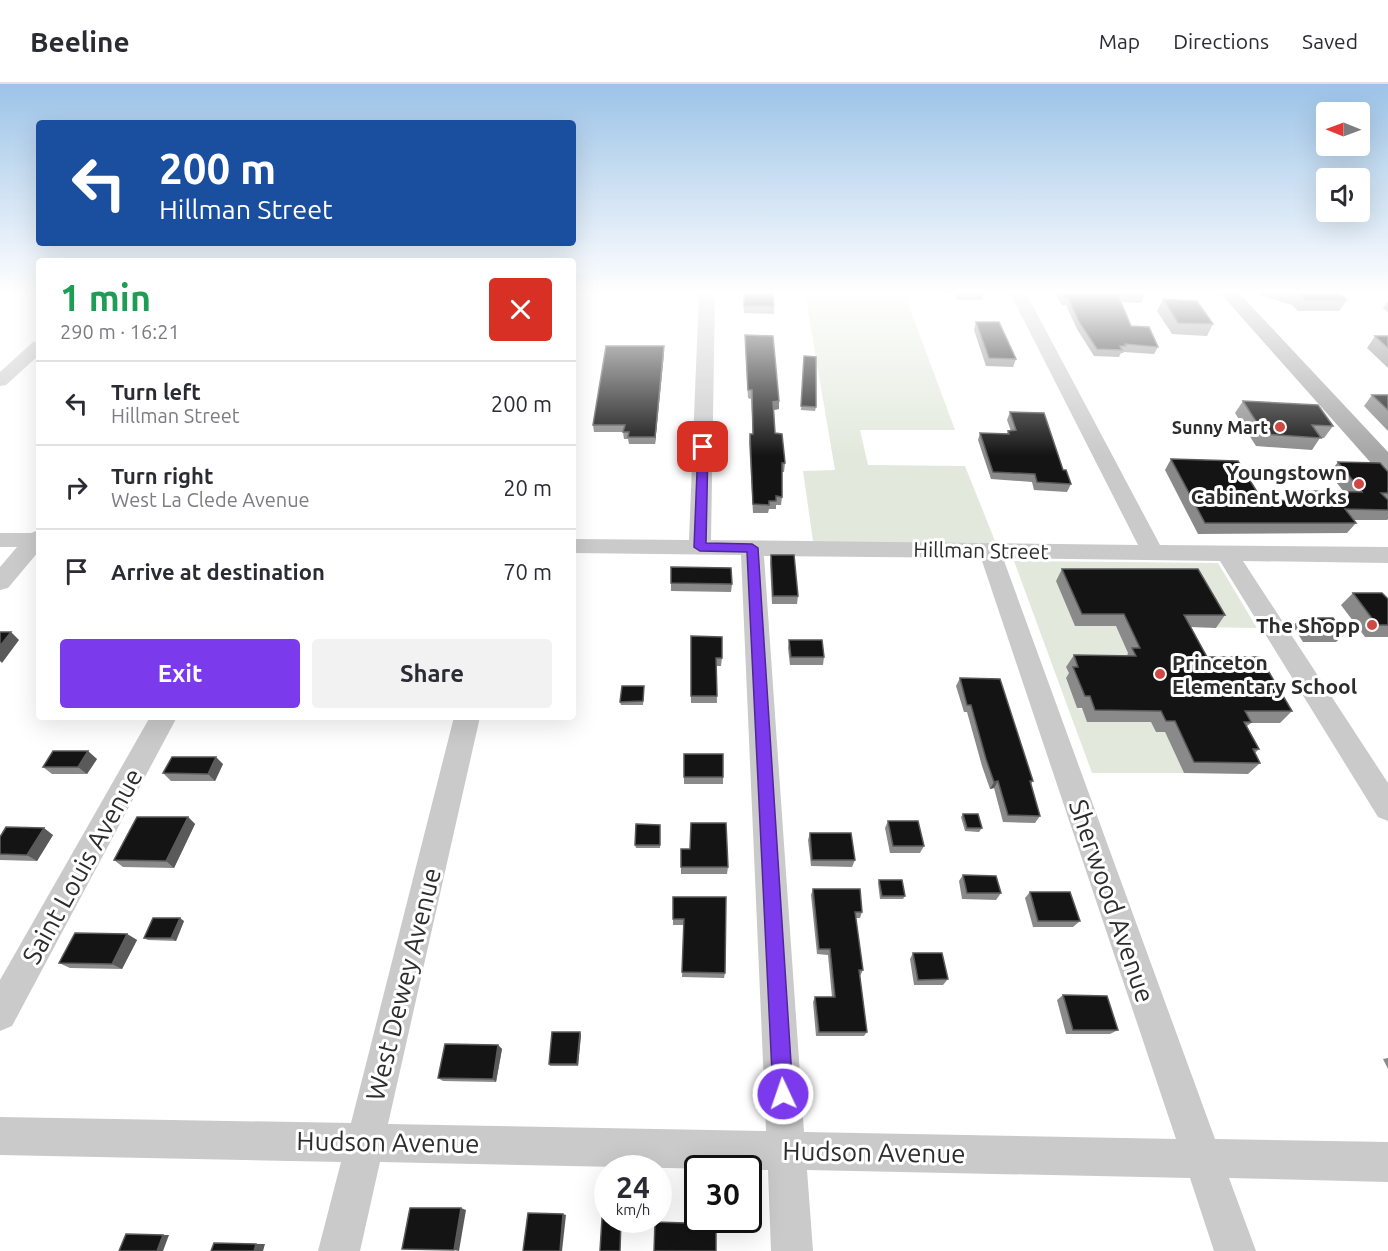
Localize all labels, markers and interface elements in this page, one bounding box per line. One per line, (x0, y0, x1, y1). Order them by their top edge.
text: Beeline (30, 26, 130, 57)
text: Map (1099, 29, 1140, 53)
text: Directions (1173, 29, 1269, 53)
text: Saved (1302, 29, 1358, 53)
north arrow (1316, 102, 1370, 156)
map controls (1316, 102, 1370, 222)
icon: left (60, 144, 138, 222)
text: 200 m (159, 145, 276, 192)
button: sound (1316, 168, 1370, 222)
text: Hillman Street (159, 194, 333, 224)
text: 1 min (60, 277, 151, 318)
button: close (489, 278, 552, 341)
text: 290 m · 16:21 (60, 320, 180, 343)
text: Turn left (111, 379, 201, 404)
icon: left (60, 387, 93, 420)
text: 200 m (491, 391, 552, 416)
text: Hillman Street (111, 404, 240, 427)
place label: Sunny Mart (1172, 417, 1268, 437)
marker: Sunny Mart (1273, 420, 1287, 434)
pin (677, 421, 728, 472)
icon: arrive (686, 430, 719, 463)
place label: Youngstown Cabinent Works (1191, 460, 1347, 508)
text: Turn right (111, 463, 213, 488)
icon: right (60, 471, 93, 504)
text: 20 m (503, 475, 552, 500)
marker: Youngstown Cabinent Works (1352, 477, 1366, 491)
text: West La Clede Avenue (111, 488, 310, 511)
street label: Hillman Street (913, 537, 1049, 563)
icon: arrive (60, 555, 93, 588)
text: Arrive at destination (111, 559, 325, 584)
text: 70 m (503, 559, 552, 584)
place label: The Shopp (1256, 613, 1360, 637)
marker: The Shopp (1365, 618, 1379, 632)
button: Exit (60, 639, 300, 708)
button: Share (312, 639, 552, 708)
place label: Princeton Elementary School (1172, 650, 1357, 698)
marker: Princeton Elementary School (1153, 667, 1167, 681)
street label: Saint Louis Avenue (16, 763, 148, 969)
street label: Sherwood Avenue (1064, 796, 1160, 1006)
street label: West Dewey Avenue (360, 865, 446, 1103)
position arrow (751, 1062, 815, 1126)
street label: Hudson Avenue (296, 1126, 480, 1158)
street label: Hudson Avenue (782, 1136, 966, 1168)
speed limit sign: 30 (684, 1155, 762, 1233)
text: 24 (616, 1170, 650, 1204)
text: km/h (616, 1201, 650, 1218)

